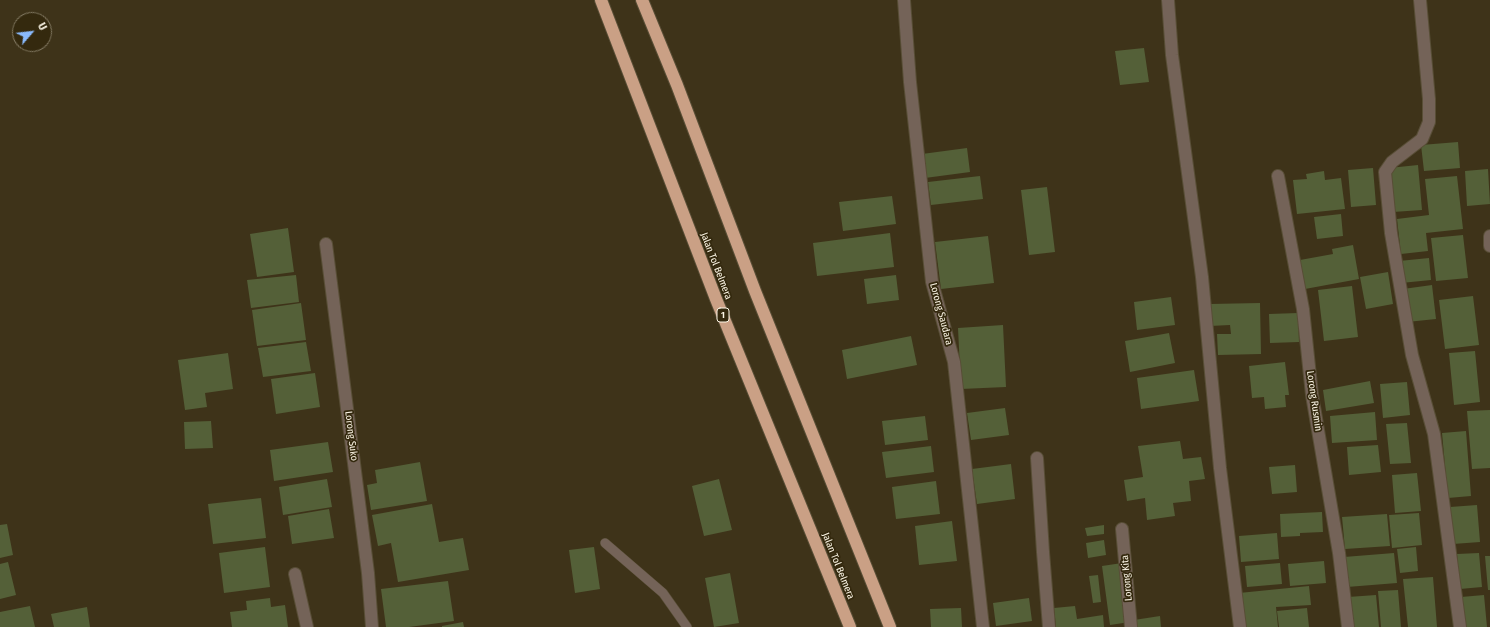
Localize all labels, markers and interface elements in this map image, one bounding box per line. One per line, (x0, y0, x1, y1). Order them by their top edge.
north arrow (12, 12, 52, 52)
text: U (35, 21, 49, 33)
street label: Jalan Tol Belmera (698, 231, 734, 301)
street label: Lorong Saudara (927, 282, 955, 346)
road number: 1 (717, 308, 729, 322)
street label: Lorong Rusmin (1304, 370, 1324, 432)
street label: Lorong Suko (342, 410, 360, 462)
street label: Jalan Tol Belmera (819, 531, 857, 601)
street label: Lorong Kita (1119, 554, 1135, 602)

